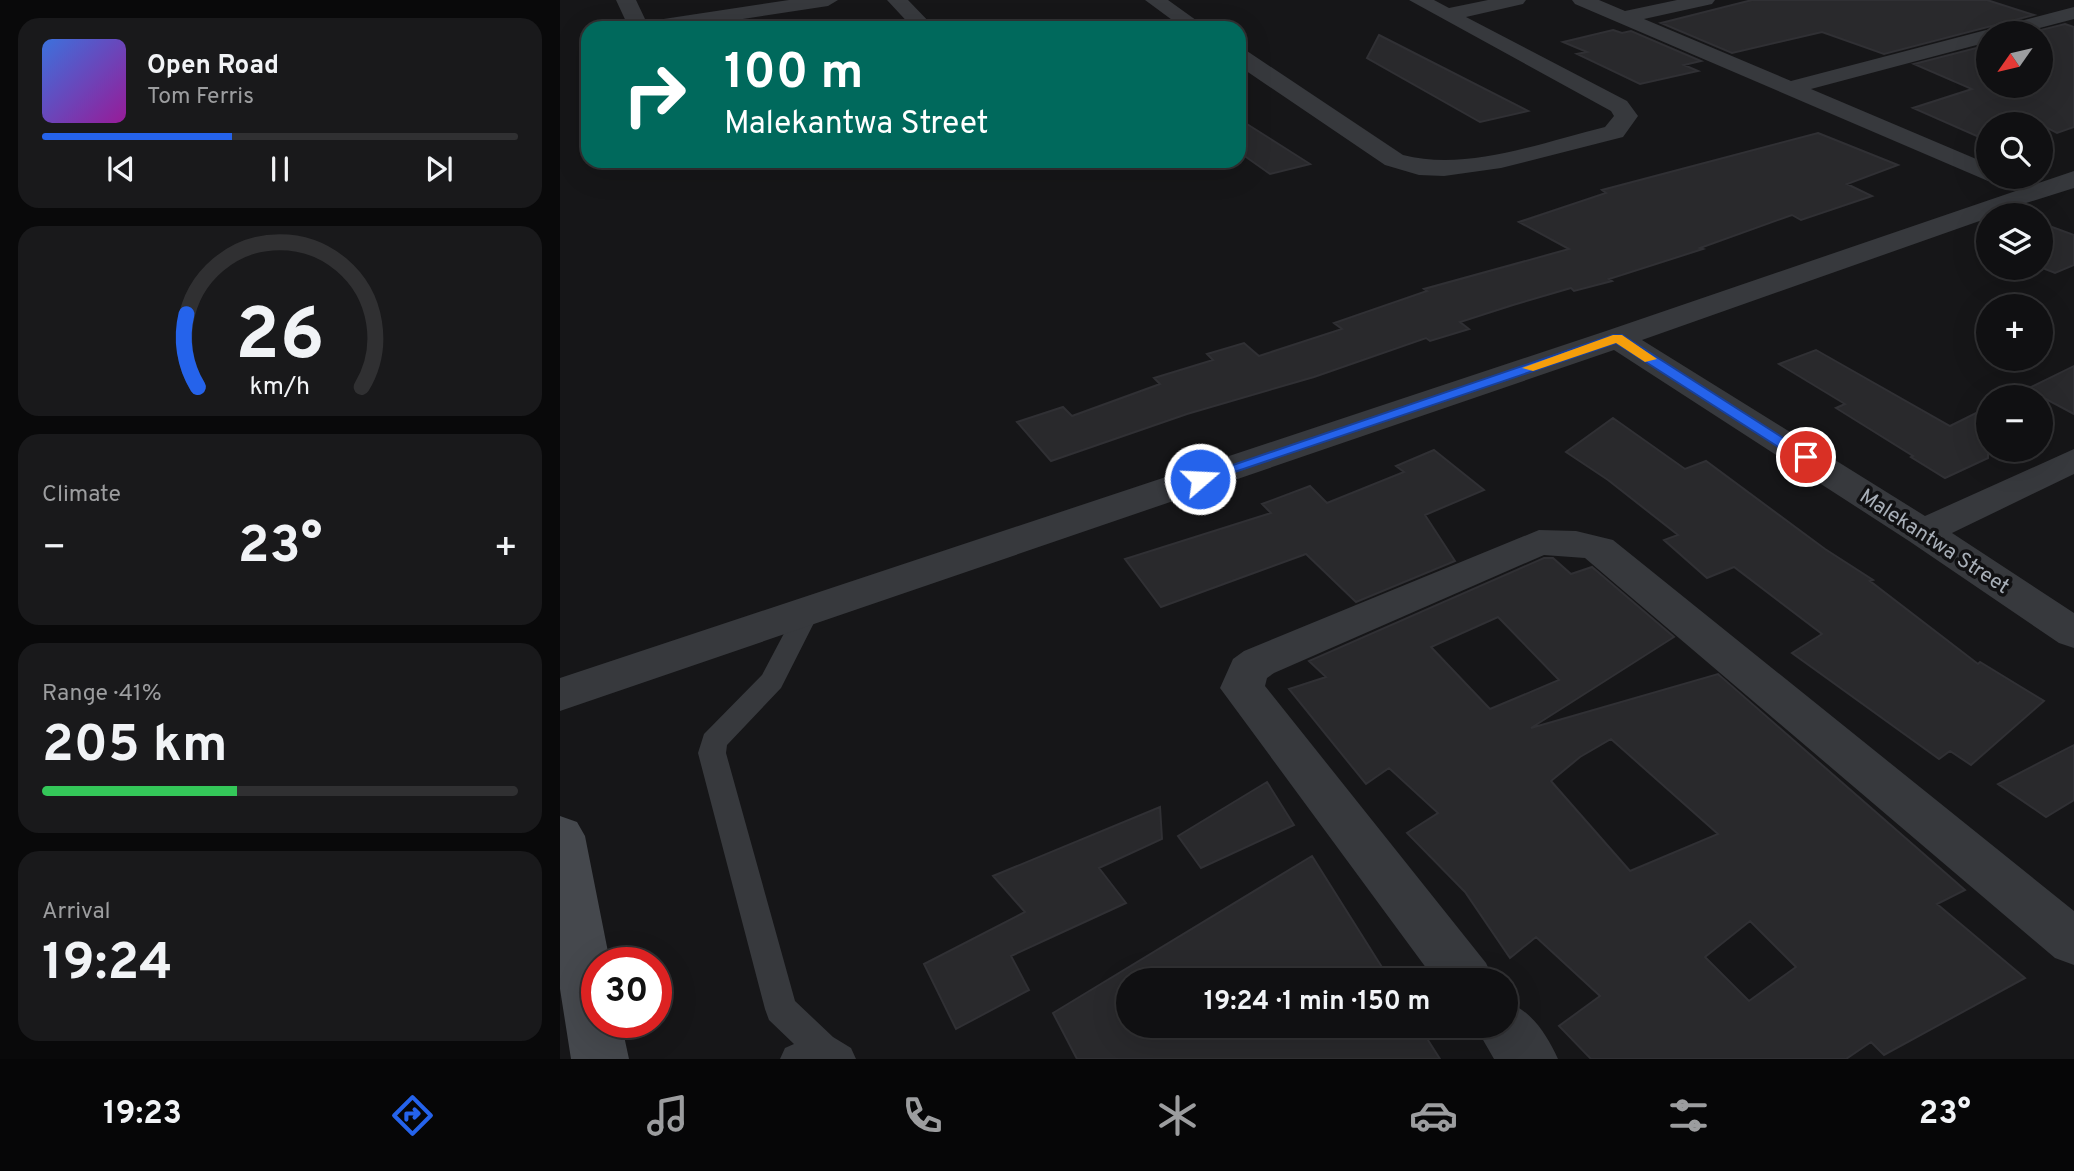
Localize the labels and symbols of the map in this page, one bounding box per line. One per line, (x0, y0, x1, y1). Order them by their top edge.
north arrow (1976, 21, 2053, 98)
pin (1776, 427, 1836, 487)
position arrow (1163, 442, 1237, 516)
street label: Malekantwa Street (1854, 484, 2014, 601)
speed limit sign: 30 (581, 947, 672, 1038)

